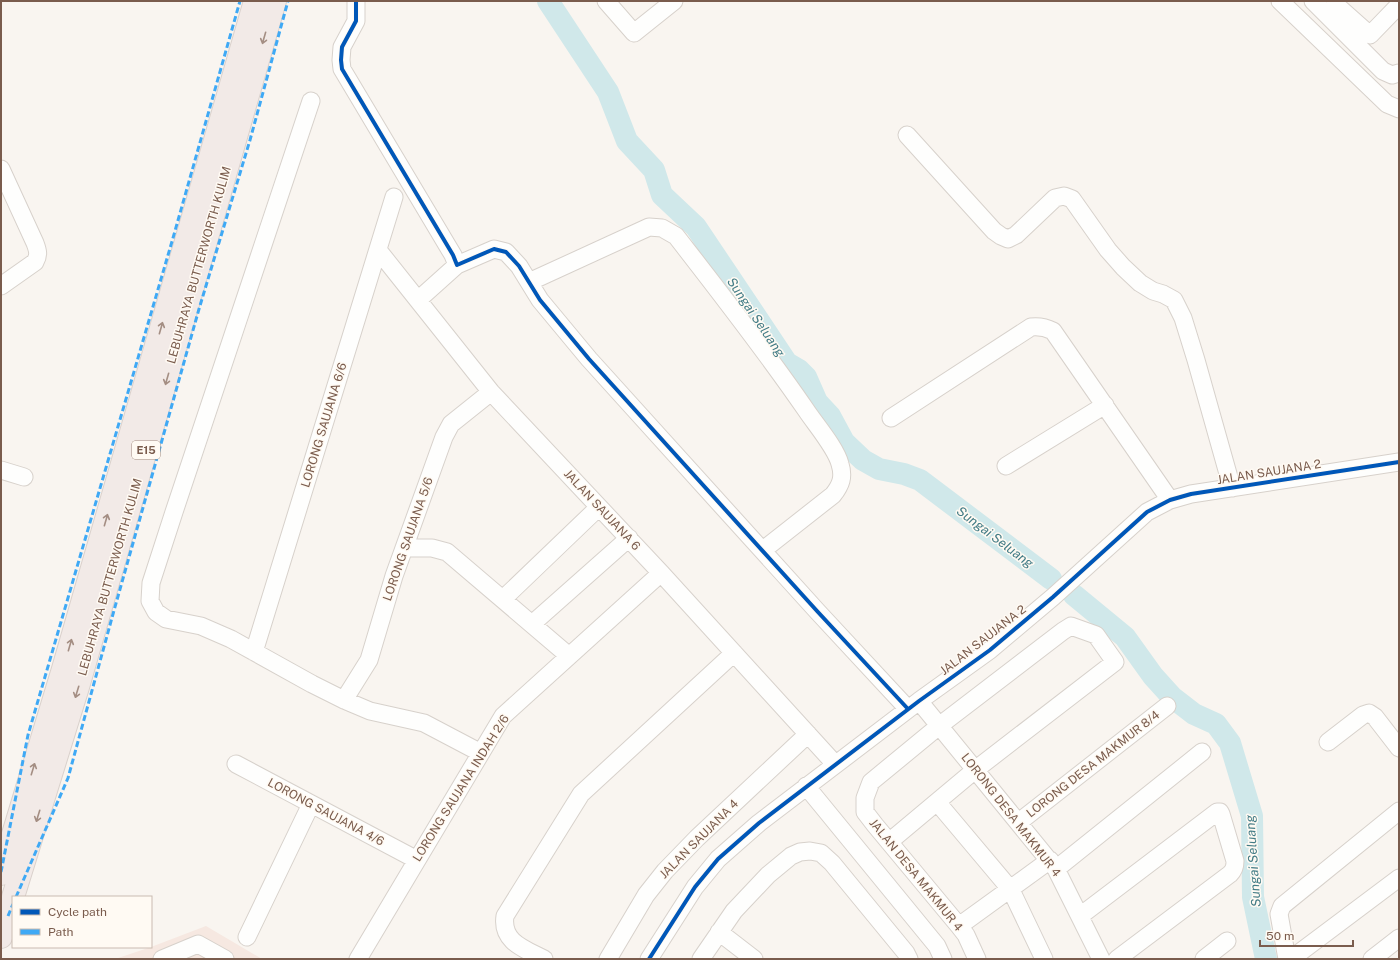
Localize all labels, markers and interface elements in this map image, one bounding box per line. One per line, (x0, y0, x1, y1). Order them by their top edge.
one-way arrow (260, 32, 267, 45)
street label: LEBUHRAYA BUTTERWORTH KULIM (164, 165, 234, 365)
water label: Sungai Seluang (724, 275, 788, 360)
one-way arrow (158, 322, 165, 335)
street label: LORONG SAUJANA 6/6 (298, 361, 350, 489)
one-way arrow (163, 372, 170, 385)
road number: E15 (132, 441, 160, 459)
street label: JALAN SAUJANA 2 (1216, 457, 1322, 487)
street label: JALAN SAUJANA 6 (561, 467, 643, 553)
street label: LORONG SAUJANA 5/6 (380, 475, 436, 603)
street label: LEBUHRAYA BUTTERWORTH KULIM (75, 477, 145, 677)
water label: Sungai Seluang (954, 503, 1037, 571)
one-way arrow (103, 514, 110, 527)
street label: JALAN SAUJANA 2 (937, 602, 1029, 678)
one-way arrow (67, 639, 74, 652)
one-way arrow (73, 685, 80, 698)
street label: LORONG DESA MAKMUR 8/4 (1024, 707, 1163, 820)
street label: LORONG SAUJANA INDAH 2/6 (410, 712, 512, 864)
street label: LORONG DESA MAKMUR 4 (958, 750, 1064, 880)
one-way arrow (30, 763, 37, 776)
street label: LORONG SAUJANA 4/6 (265, 775, 387, 849)
street label: JALAN SAUJANA 4 (657, 796, 742, 881)
one-way arrow (34, 810, 42, 822)
water label: Sungai Seluang (1242, 814, 1264, 908)
street label: JALAN DESA MAKMUR 4 (866, 816, 966, 934)
legend (12, 896, 152, 948)
text: Cycle path (48, 905, 107, 919)
scale bar (1260, 922, 1353, 948)
text: Path (48, 925, 74, 939)
text: 50 m (1266, 929, 1294, 943)

